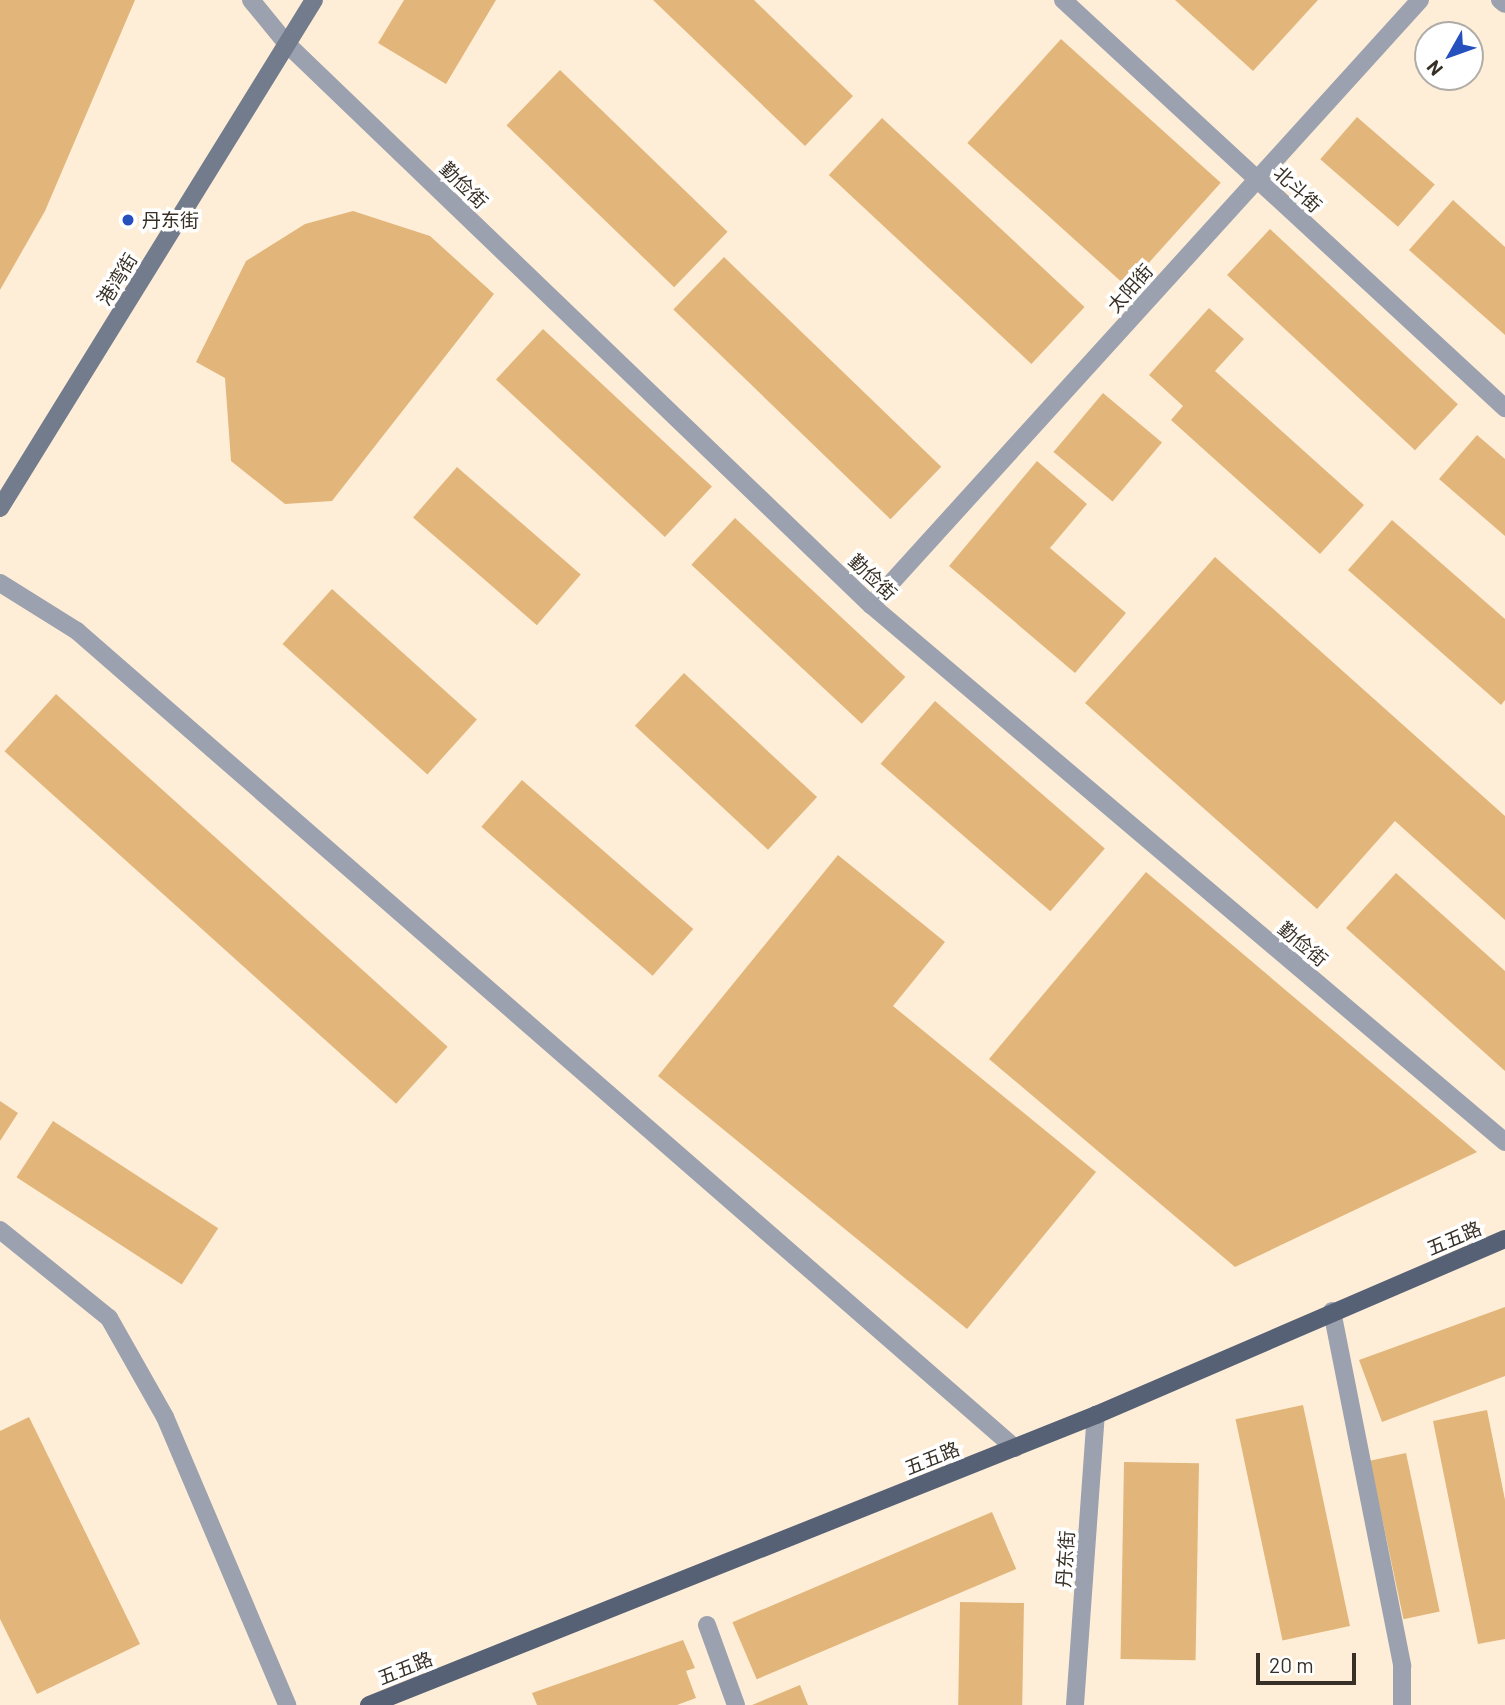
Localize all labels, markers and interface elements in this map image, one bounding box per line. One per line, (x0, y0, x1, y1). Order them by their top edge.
north arrow (1414, 21, 1484, 91)
text: N (1421, 56, 1447, 81)
street label: 勤俭街 (436, 157, 492, 213)
street label: 北斗街 (1269, 161, 1327, 217)
place label: 丹东街 (142, 209, 199, 231)
marker: 丹东街 (120, 212, 136, 228)
street label: 港湾街 (92, 249, 142, 309)
street label: 太阳街 (1102, 259, 1158, 317)
street label: 勤俭街 (844, 549, 902, 605)
street label: 勤俭街 (1274, 917, 1332, 971)
street label: 五五路 (1423, 1216, 1485, 1260)
street label: 五五路 (901, 1437, 963, 1479)
street label: 丹东街 (1052, 1530, 1078, 1588)
scale bar (1260, 1638, 1360, 1682)
street label: 五五路 (374, 1647, 436, 1689)
text: 20 m (1269, 1652, 1314, 1677)

